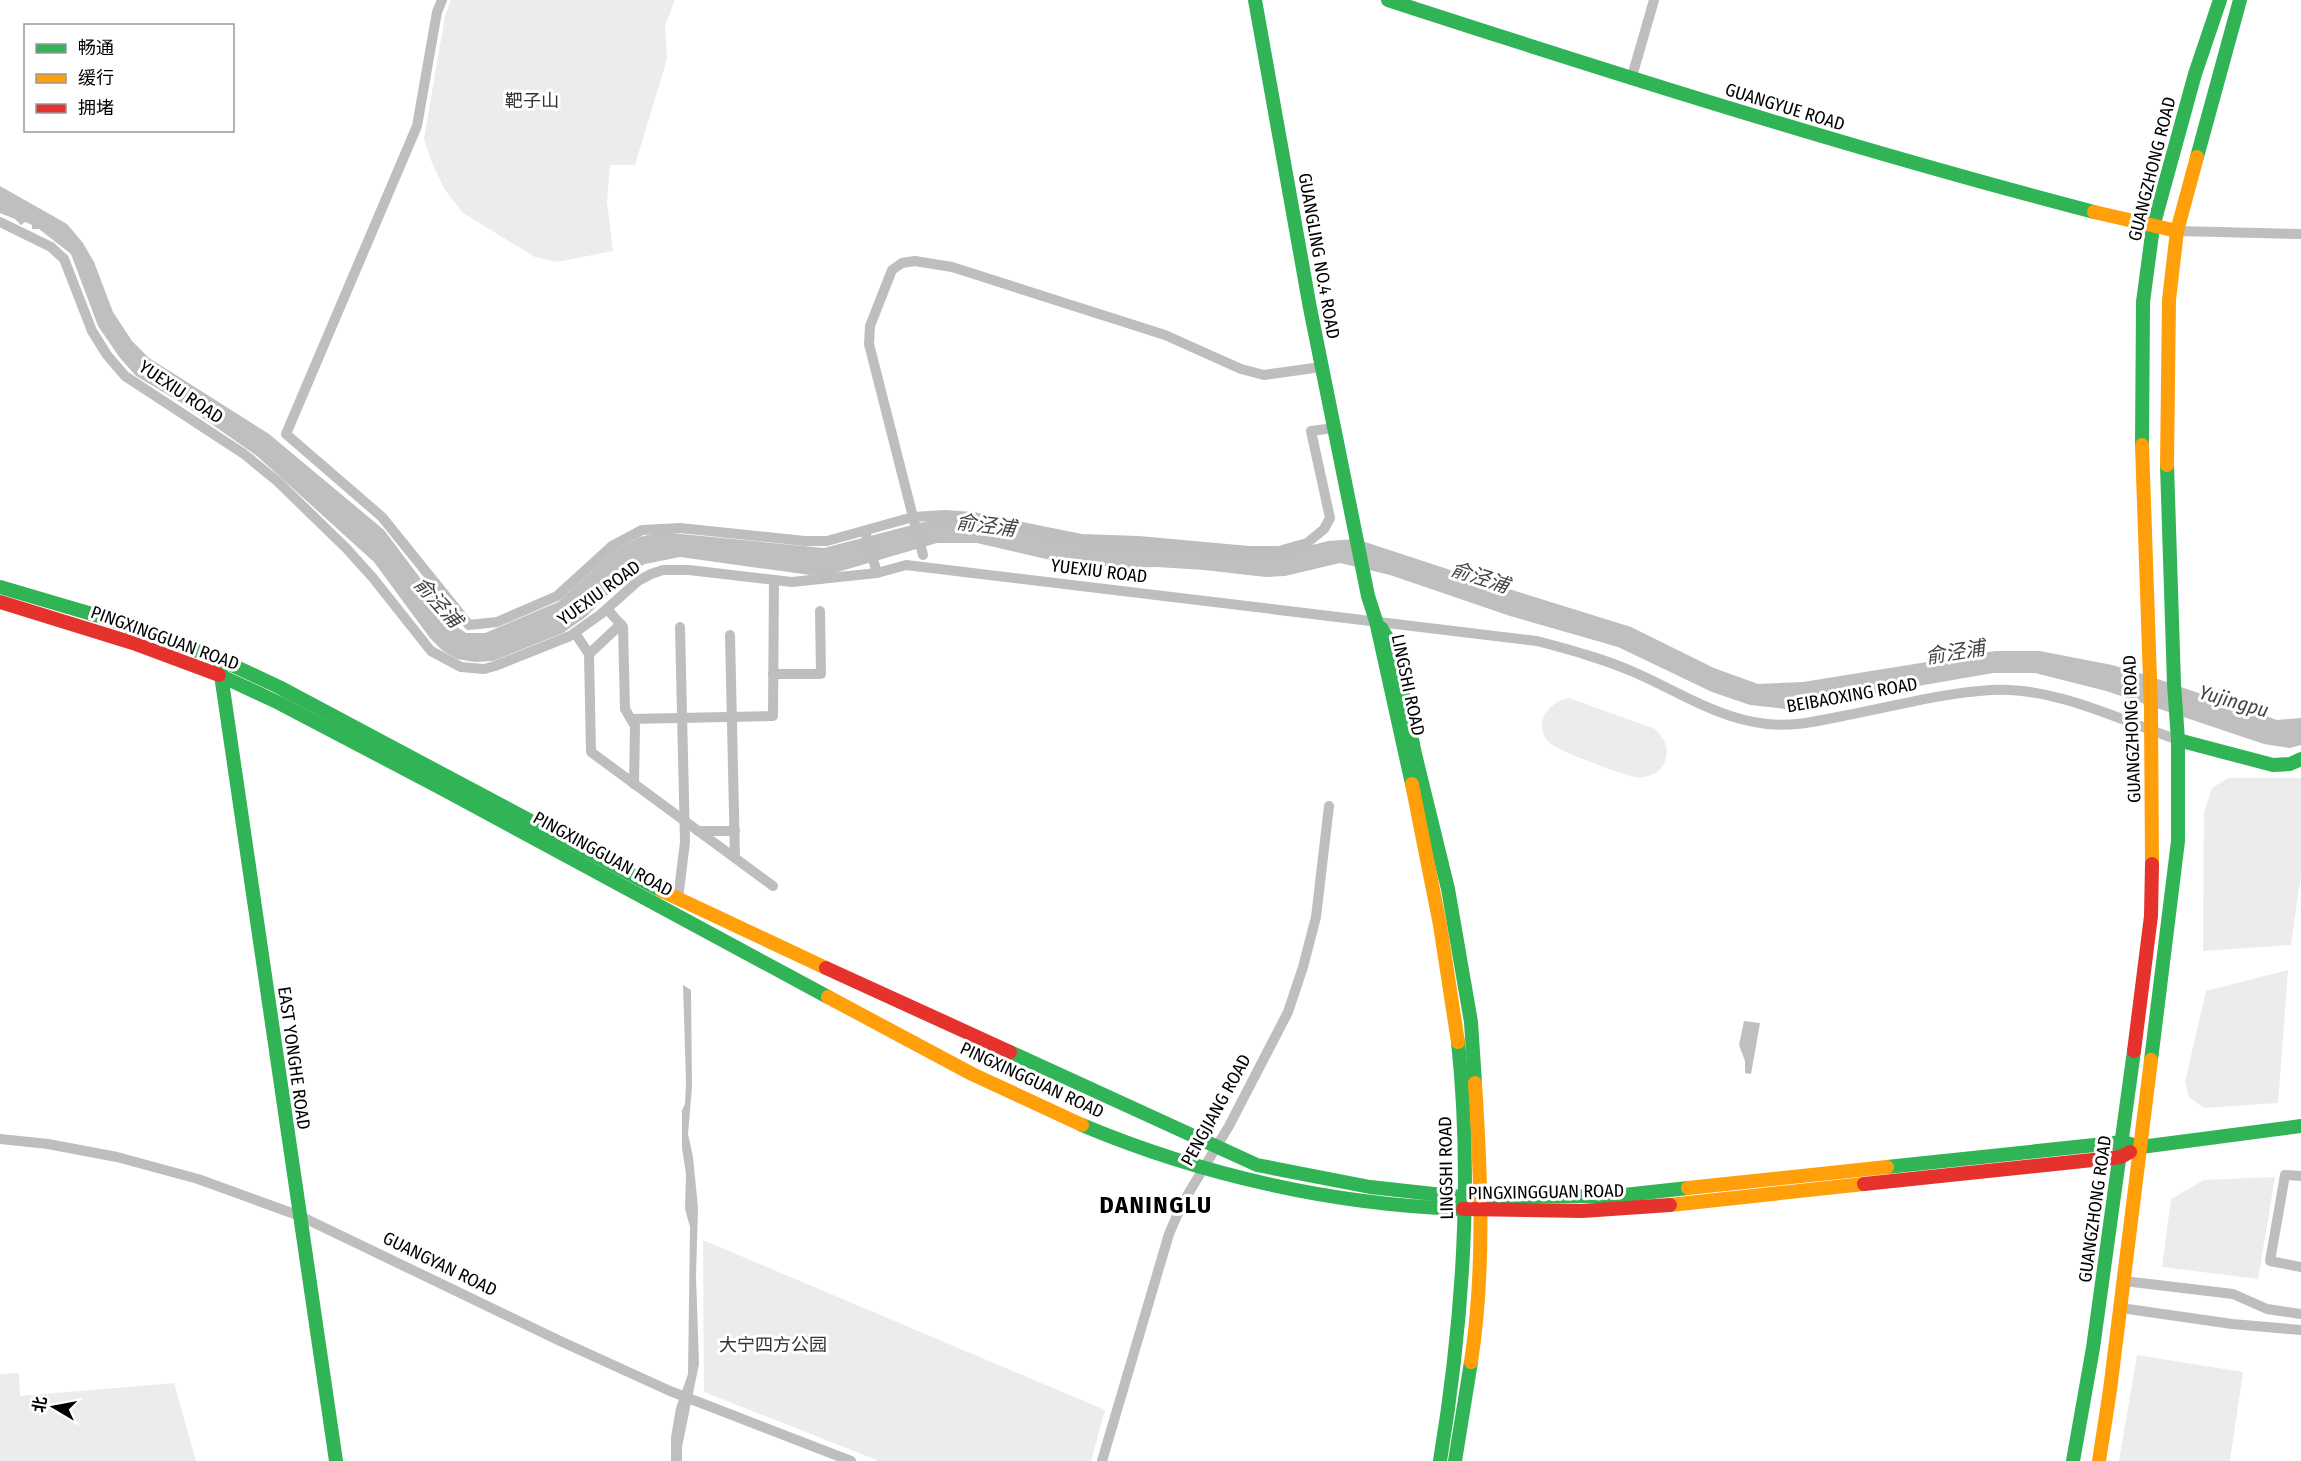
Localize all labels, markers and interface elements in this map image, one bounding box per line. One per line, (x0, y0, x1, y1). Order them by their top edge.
legend (24, 24, 234, 132)
text: 畅通 (78, 37, 114, 59)
text: 缓行 (78, 67, 114, 89)
street label: GUANGYUE ROAD (1723, 78, 1847, 136)
park label: 靶子山 (505, 90, 559, 112)
street label: GUANGZHONG ROAD (2123, 94, 2181, 244)
text: 拥堵 (78, 97, 114, 119)
street label: GUANGLING NO.4 ROAD (1294, 171, 1344, 341)
street label: YUEXIU ROAD (135, 356, 227, 428)
water label: 俞泾浦 (955, 509, 1020, 541)
street label: YUEXIU ROAD (1050, 554, 1148, 588)
street label: YUEXIU ROAD (553, 556, 645, 630)
water label: 俞泾浦 (1448, 556, 1515, 599)
water label: 俞泾浦 (409, 572, 469, 635)
street label: PINGXINGGUAN ROAD (88, 601, 242, 675)
street label: LINGSHI ROAD (1386, 632, 1430, 738)
water label: 俞泾浦 (1923, 635, 1989, 669)
street label: GUANGZHONG ROAD (2118, 655, 2146, 803)
street label: BEIBAOXING ROAD (1785, 673, 1919, 717)
water label: Yujingpu (2196, 680, 2272, 722)
street label: PINGXINGGUAN ROAD (529, 807, 677, 901)
street label: EAST YONGHE ROAD (273, 985, 315, 1131)
street label: PINGXINGGUAN ROAD (957, 1037, 1107, 1123)
street label: PENGJIANG ROAD (1176, 1050, 1256, 1170)
street label: LINGSHI ROAD (1434, 1116, 1458, 1220)
street label: GUANGZHONG ROAD (2074, 1134, 2116, 1284)
street label: PINGXINGGUAN ROAD (1468, 1180, 1624, 1204)
district label: DANINGLU (1099, 1191, 1213, 1219)
street label: GUANGYAN ROAD (379, 1227, 501, 1301)
park label: 大宁四方公园 (719, 1334, 827, 1356)
north arrow (24, 1377, 84, 1437)
text: 北 (29, 1395, 50, 1414)

